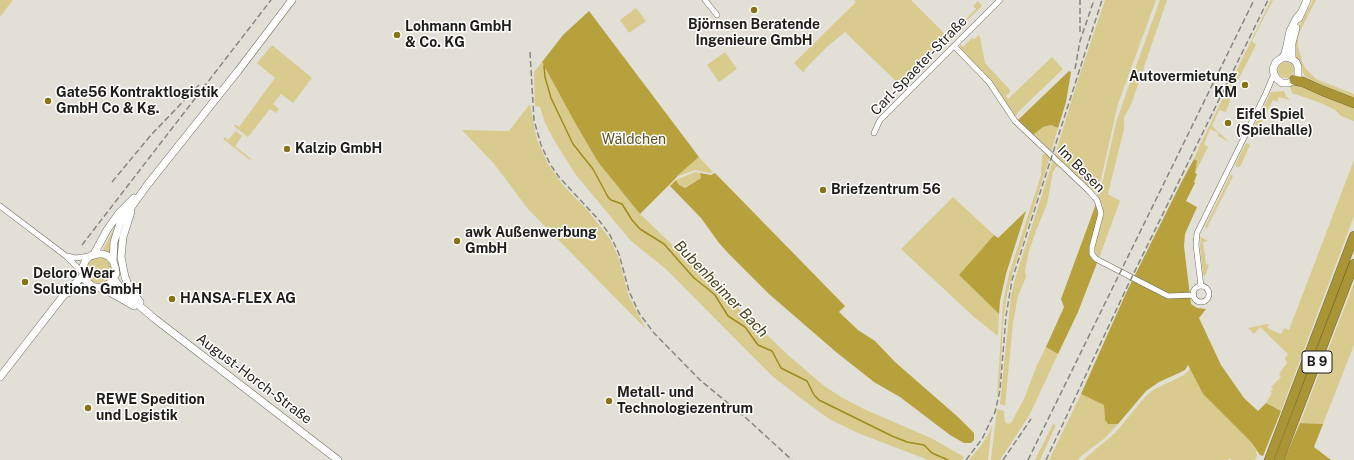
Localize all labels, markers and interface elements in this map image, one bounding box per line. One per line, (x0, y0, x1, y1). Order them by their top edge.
marker: Björnsen Beratende Ingenieure GmbH (749, 5, 759, 15)
street label: Carl-Spaeter-Straße (867, 13, 971, 119)
place label: Björnsen Beratende Ingenieure GmbH (688, 17, 820, 50)
place label: Lohmann GmbH & Co. KG (405, 19, 512, 52)
marker: Lohmann GmbH & Co. KG (392, 30, 402, 40)
place label: Autovermietung KM (1129, 69, 1237, 102)
marker: Autovermietung KM (1240, 80, 1250, 90)
place label: Gate56 Kontraktlogistik GmbH Co & Kg. (56, 85, 219, 118)
marker: Gate56 Kontraktlogistik GmbH Co & Kg. (43, 96, 53, 106)
place label: Eifel Spiel (Spielhalle) (1236, 107, 1313, 140)
marker: Eifel Spiel (Spielhalle) (1223, 118, 1233, 128)
park label: Wäldchen (602, 132, 666, 148)
place label: Kalzip GmbH (295, 141, 382, 157)
street label: Im Besen (1054, 142, 1108, 196)
marker: Kalzip GmbH (282, 144, 292, 154)
place label: Briefzentrum 56 (831, 182, 941, 198)
marker: Briefzentrum 56 (818, 185, 828, 195)
place label: awk Außenwerbung GmbH (465, 225, 597, 258)
marker: awk Außenwerbung GmbH (452, 236, 462, 246)
water label: Bubenheimer Bach (670, 237, 772, 341)
place label: Deloro Wear Solutions GmbH (33, 266, 142, 298)
marker: Deloro Wear Solutions GmbH (20, 277, 30, 287)
place label: HANSA-FLEX AG (180, 291, 296, 307)
marker: HANSA-FLEX AG (167, 294, 177, 304)
street label: August-Horch-Straße (193, 330, 315, 428)
road number: B 9 (1302, 351, 1332, 373)
place label: Metall- und Technologiezentrum (617, 385, 753, 418)
place label: REWE Spedition und Logistik (96, 392, 205, 424)
marker: Metall- und Technologiezentrum (604, 396, 614, 406)
marker: REWE Spedition und Logistik (83, 403, 93, 413)

